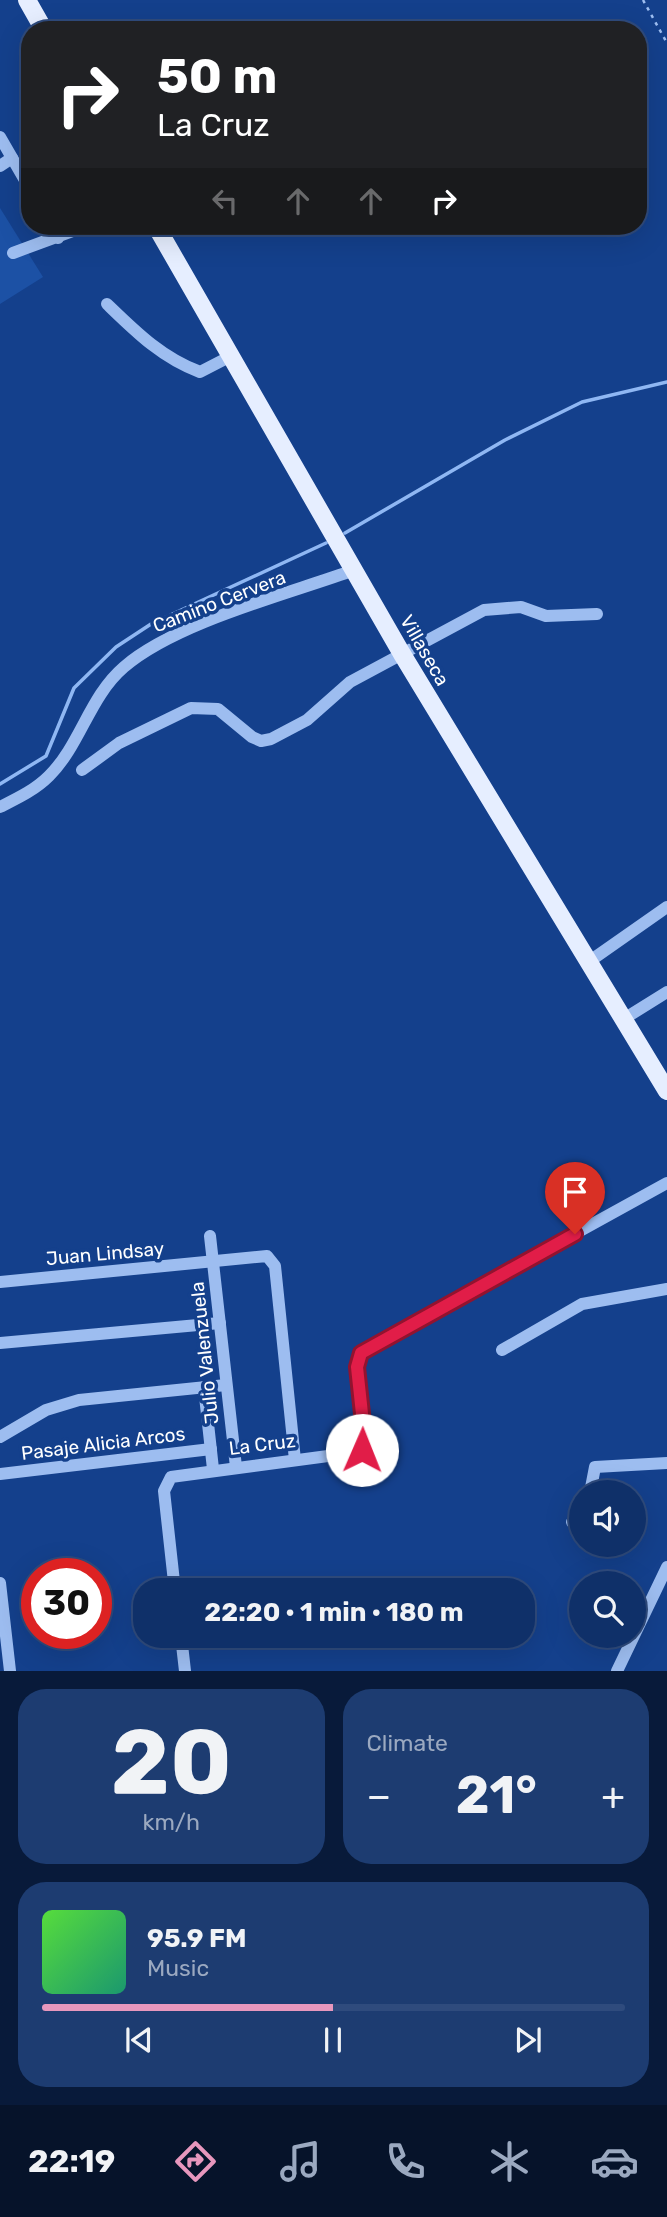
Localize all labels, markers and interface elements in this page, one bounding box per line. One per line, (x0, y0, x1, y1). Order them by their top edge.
text: 50 m (157, 47, 277, 105)
icon: right (42, 49, 133, 140)
text: La Cruz (157, 106, 270, 144)
icon: left (206, 182, 244, 220)
icon: ahead (279, 182, 317, 220)
icon: ahead (352, 182, 390, 220)
icon: right (425, 182, 463, 220)
street label: Camino Cervera (149, 566, 289, 637)
street label: Villaseca (395, 611, 454, 690)
pin (545, 1162, 605, 1234)
icon: arrive (556, 1173, 594, 1211)
street label: Juan Lindsay (45, 1237, 165, 1270)
street label: Julio Valenzuela (186, 1281, 223, 1425)
position arrow (325, 1413, 399, 1487)
street label: Pasaje Alicia Arcos (20, 1422, 186, 1465)
street label: La Cruz (227, 1429, 297, 1460)
map controls (569, 1480, 646, 1648)
button: sound (569, 1480, 646, 1557)
speed limit sign: 30 (21, 1558, 112, 1649)
button: search (569, 1571, 646, 1648)
text: 22:20 · 1 min · 180 m (204, 1597, 464, 1628)
text: 20 (111, 1708, 232, 1816)
text: Climate (367, 1729, 448, 1757)
text: 21° (456, 1764, 537, 1826)
text: − (367, 1773, 391, 1819)
text: + (601, 1773, 625, 1819)
text: km/h (143, 1808, 200, 1836)
text: 95.9 FM (147, 1923, 247, 1954)
text: Music (147, 1954, 209, 1982)
icon: previous (120, 2021, 158, 2059)
icon: pause (314, 2021, 352, 2059)
icon: next (509, 2021, 547, 2059)
icon: directions (171, 2137, 220, 2186)
icon: music (276, 2137, 325, 2186)
icon: phone (381, 2137, 430, 2186)
icon: climate (485, 2137, 534, 2186)
icon: car (590, 2137, 639, 2186)
text: 22:19 (28, 2142, 115, 2180)

